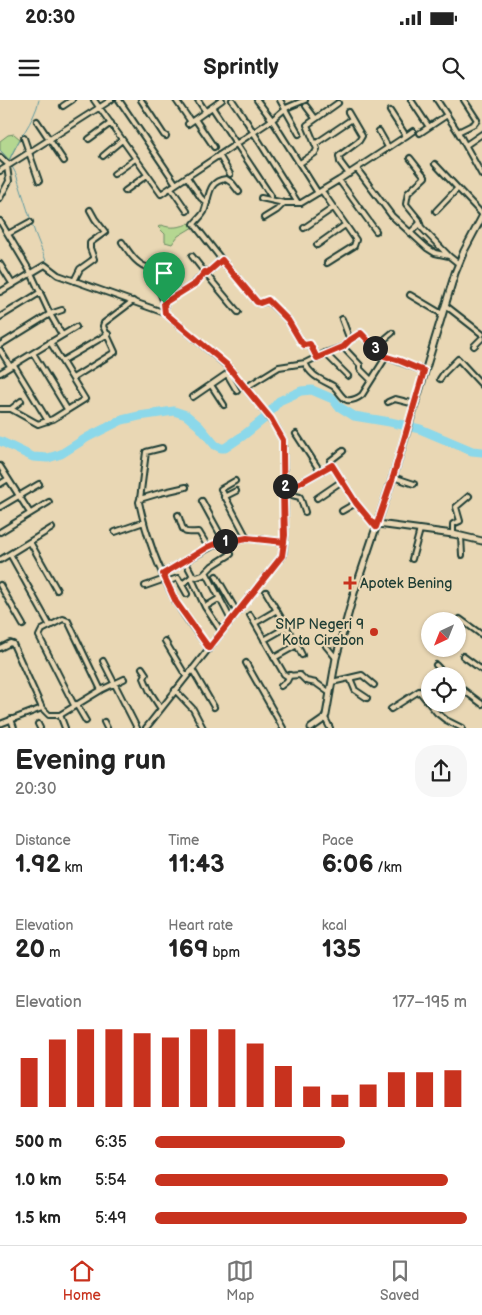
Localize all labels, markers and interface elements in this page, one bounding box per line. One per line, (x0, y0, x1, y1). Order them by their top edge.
text: 20:30 (25, 6, 75, 29)
icon: menu (15, 54, 43, 82)
text: Sprintly (203, 54, 279, 81)
icon: search (439, 54, 467, 82)
pin (143, 252, 185, 303)
icon: arrive (150, 259, 178, 287)
pin: 3 (362, 336, 388, 360)
text: 3 (371, 340, 380, 357)
pin: 2 (272, 474, 298, 498)
text: 2 (281, 478, 290, 495)
pin: 1 (212, 528, 238, 554)
text: 1 (223, 533, 228, 550)
place label: Apotek Bening (360, 575, 452, 592)
marker: Apotek Bening (344, 577, 356, 589)
north arrow (421, 612, 466, 658)
map controls (421, 612, 466, 712)
place label: SMP Negeri 9 Kota Cirebon (275, 616, 364, 649)
marker: SMP Negeri 9 Kota Cirebon (368, 626, 380, 638)
button: locate (421, 667, 466, 712)
text: Evening run (15, 744, 166, 777)
button: share (415, 745, 467, 797)
text: 20:30 (15, 780, 56, 799)
text: Distance (15, 832, 71, 849)
text: Time (168, 832, 199, 849)
text: Pace (322, 832, 354, 849)
text: 1.92 (15, 849, 61, 880)
text: 11:43 (168, 849, 225, 880)
text: 6:06 (322, 849, 374, 880)
text: km (61, 859, 83, 876)
text: /km (374, 859, 402, 876)
text: Elevation (15, 917, 73, 934)
text: Heart rate (168, 917, 233, 934)
text: kcal (322, 917, 347, 934)
text: 20 (15, 934, 45, 965)
text: 169 (168, 934, 209, 965)
text: 135 (322, 934, 361, 965)
text: m (45, 944, 60, 961)
text: bpm (209, 944, 240, 961)
text: Elevation (15, 993, 82, 1012)
text: 177–195 m (392, 993, 467, 1012)
text: 500 m (15, 1133, 62, 1152)
text: 6:35 (95, 1133, 127, 1152)
text: 1.0 km (15, 1171, 62, 1190)
text: 5:54 (95, 1171, 126, 1190)
text: 1.5 km (15, 1209, 61, 1228)
text: 5:49 (95, 1209, 126, 1228)
tab: Home (63, 1257, 101, 1304)
tab: Map (226, 1257, 254, 1304)
tab: Saved (380, 1257, 419, 1304)

